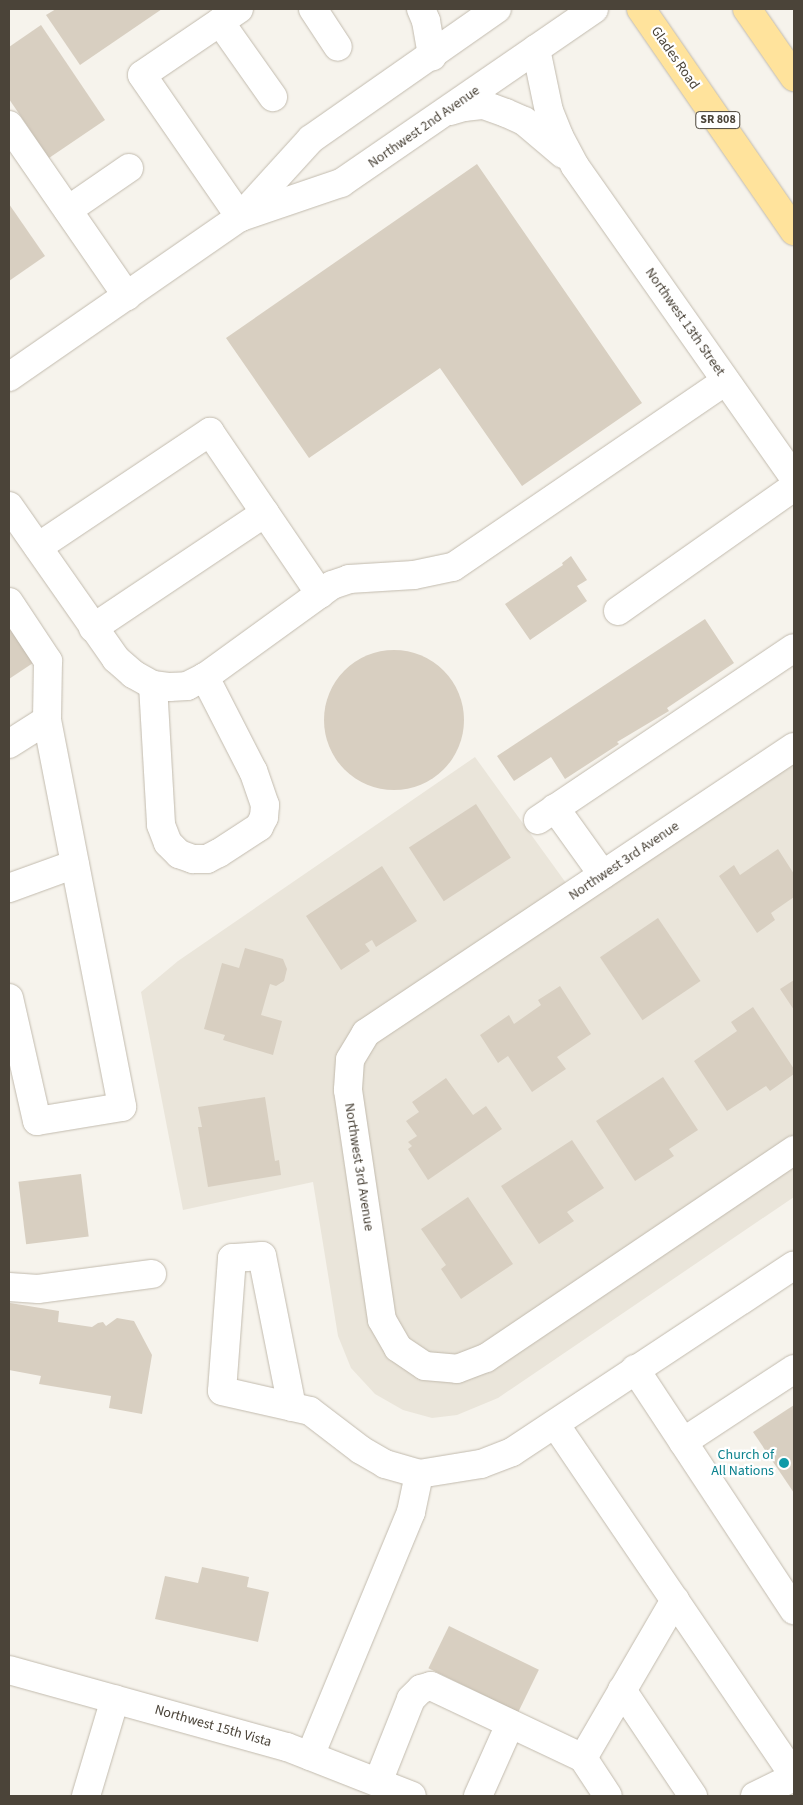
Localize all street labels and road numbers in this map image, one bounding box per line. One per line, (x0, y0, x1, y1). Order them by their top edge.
street label: Glades Road (647, 23, 703, 93)
street label: Northwest 2nd Avenue (365, 82, 483, 172)
road number: SR 808 (694, 110, 742, 130)
street label: Northwest 13th Street (641, 265, 729, 379)
street label: Northwest 3rd Avenue (566, 818, 682, 904)
street label: Northwest 3rd Avenue (341, 1102, 377, 1232)
street label: Northwest 15th Vista (153, 1701, 273, 1751)

